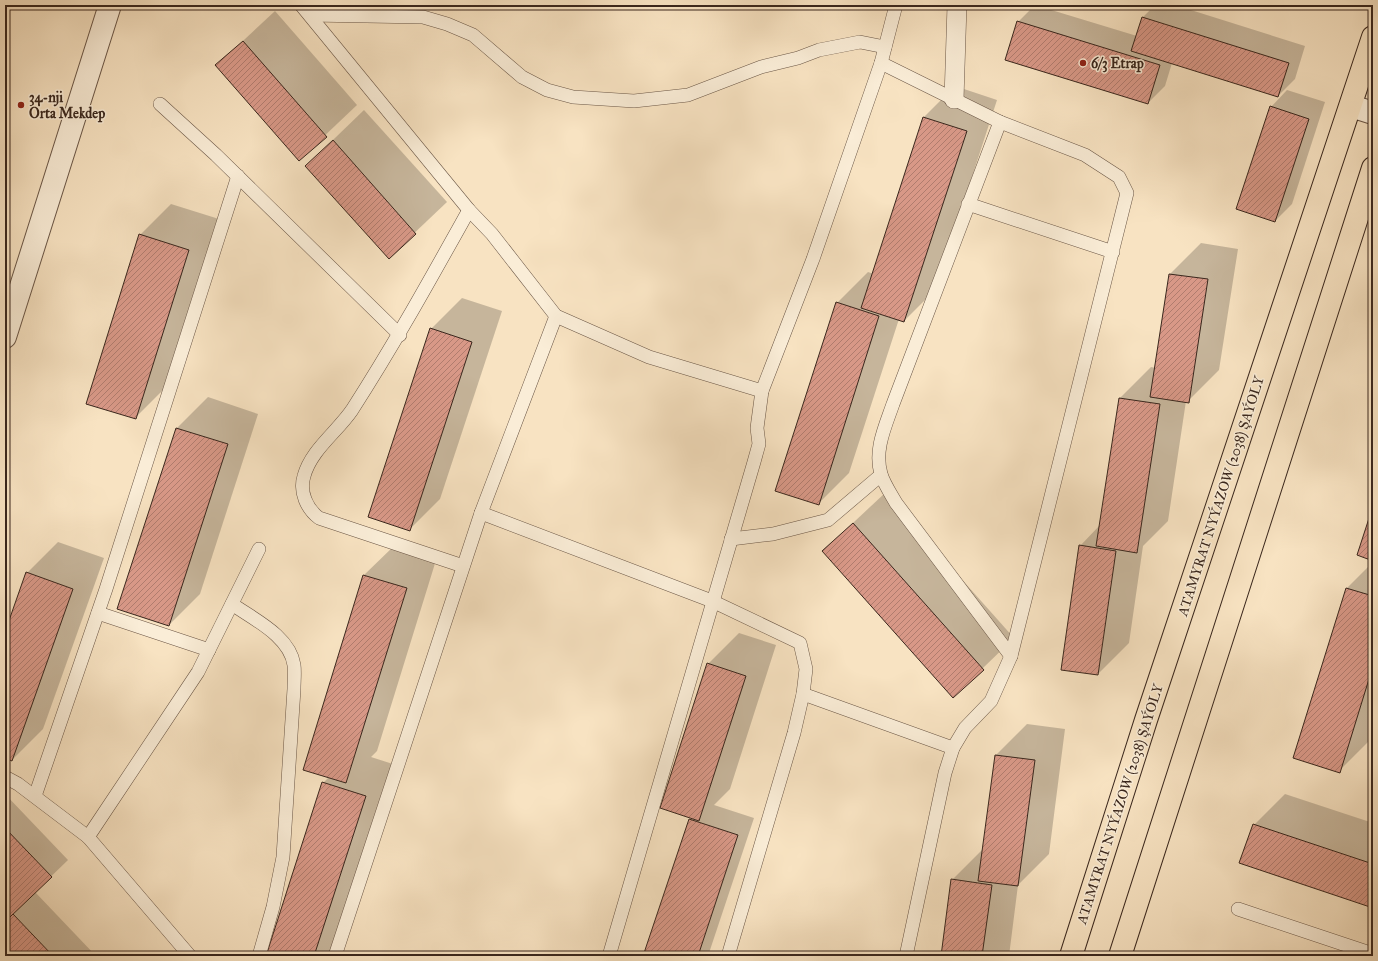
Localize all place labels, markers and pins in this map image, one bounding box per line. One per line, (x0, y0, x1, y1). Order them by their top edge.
place label: 6/3 Etrap (1091, 55, 1144, 73)
marker: 6/3 Etrap (1078, 58, 1088, 68)
place label: 34-nji Orta Mekdep (29, 89, 105, 123)
marker: 34-nji Orta Mekdep (16, 100, 26, 110)

